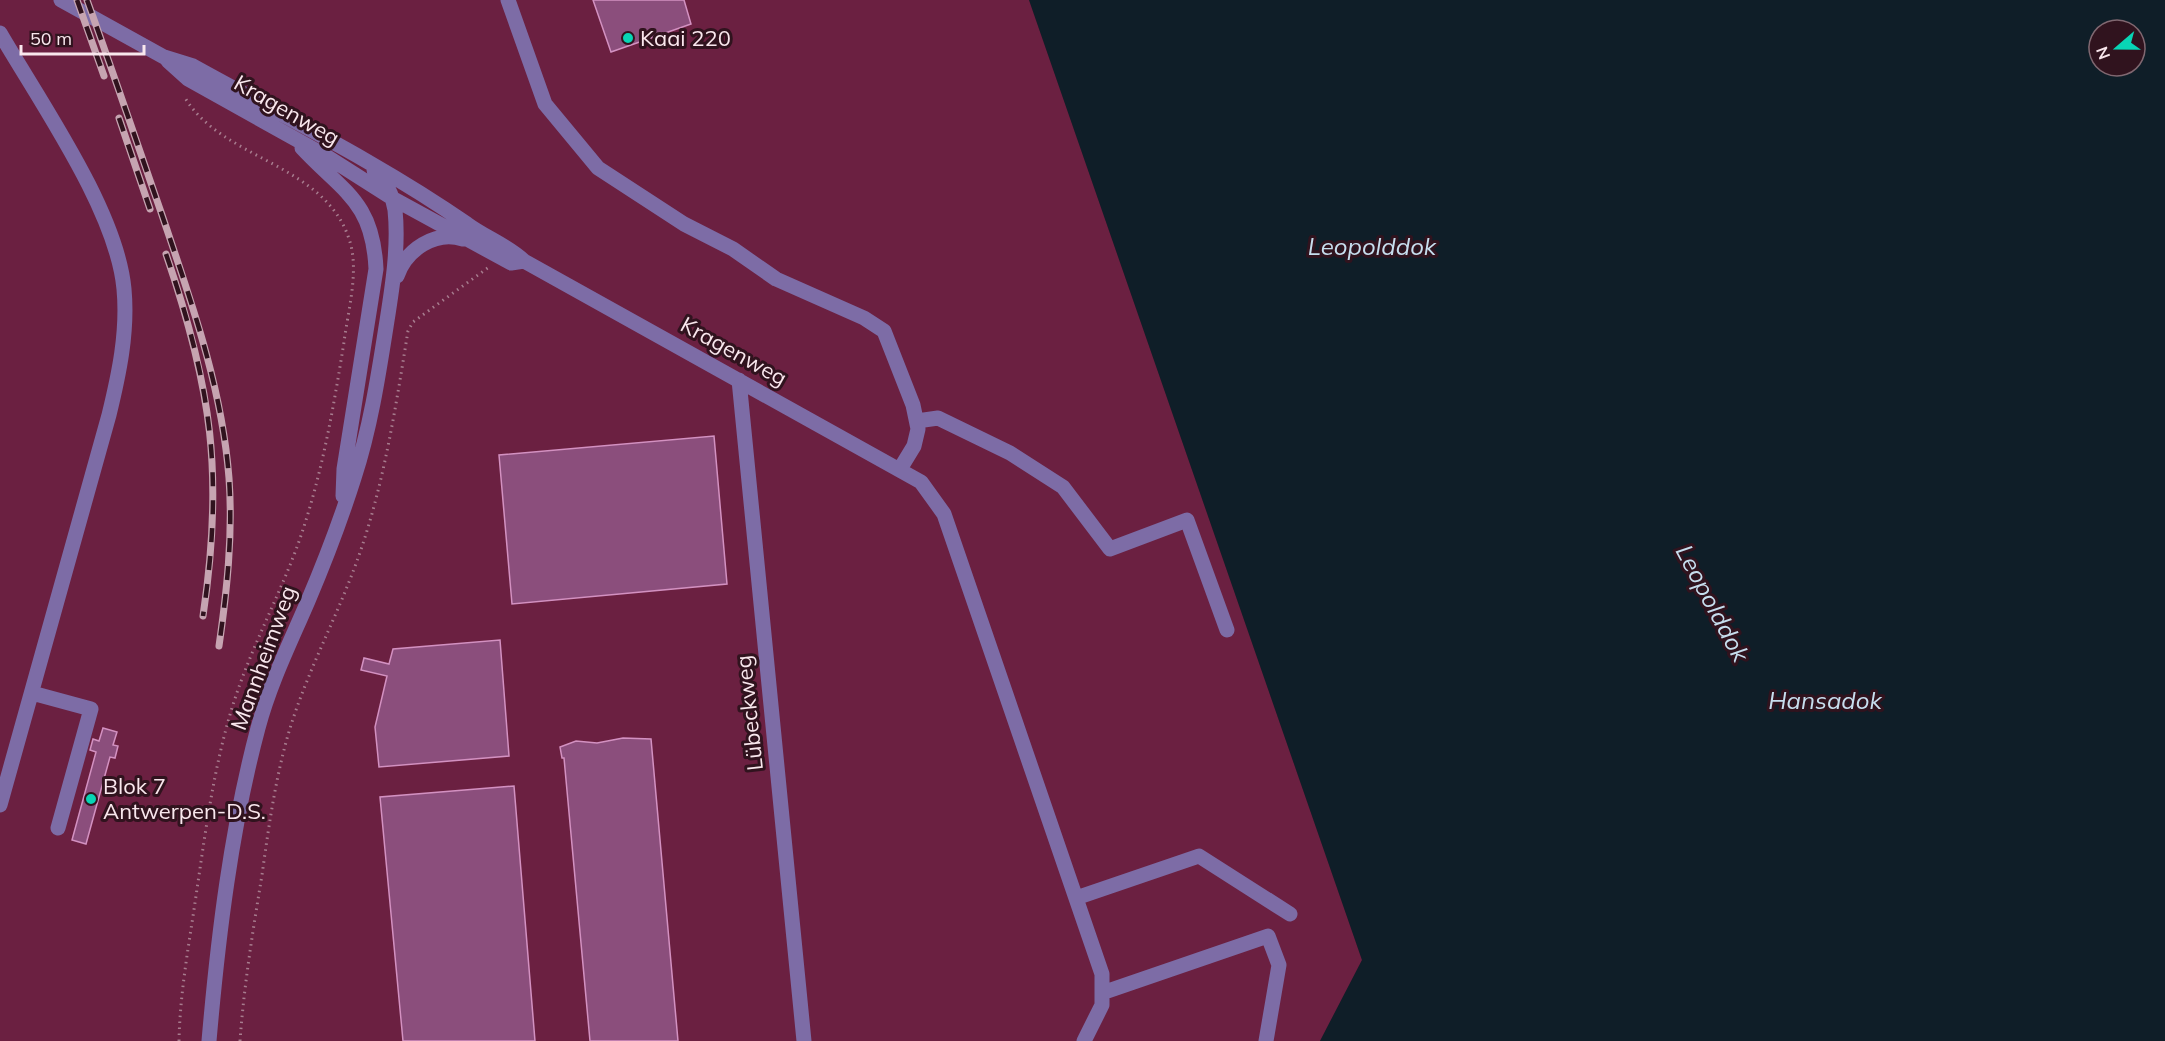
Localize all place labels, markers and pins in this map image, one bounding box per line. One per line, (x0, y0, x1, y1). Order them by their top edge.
place label: Kaai 220 (640, 24, 731, 52)
marker: Kaai 220 (621, 31, 635, 45)
place label: Blok 7 Antwerpen-D.S. (103, 772, 266, 825)
marker: Blok 7 Antwerpen-D.S. (84, 792, 98, 806)

